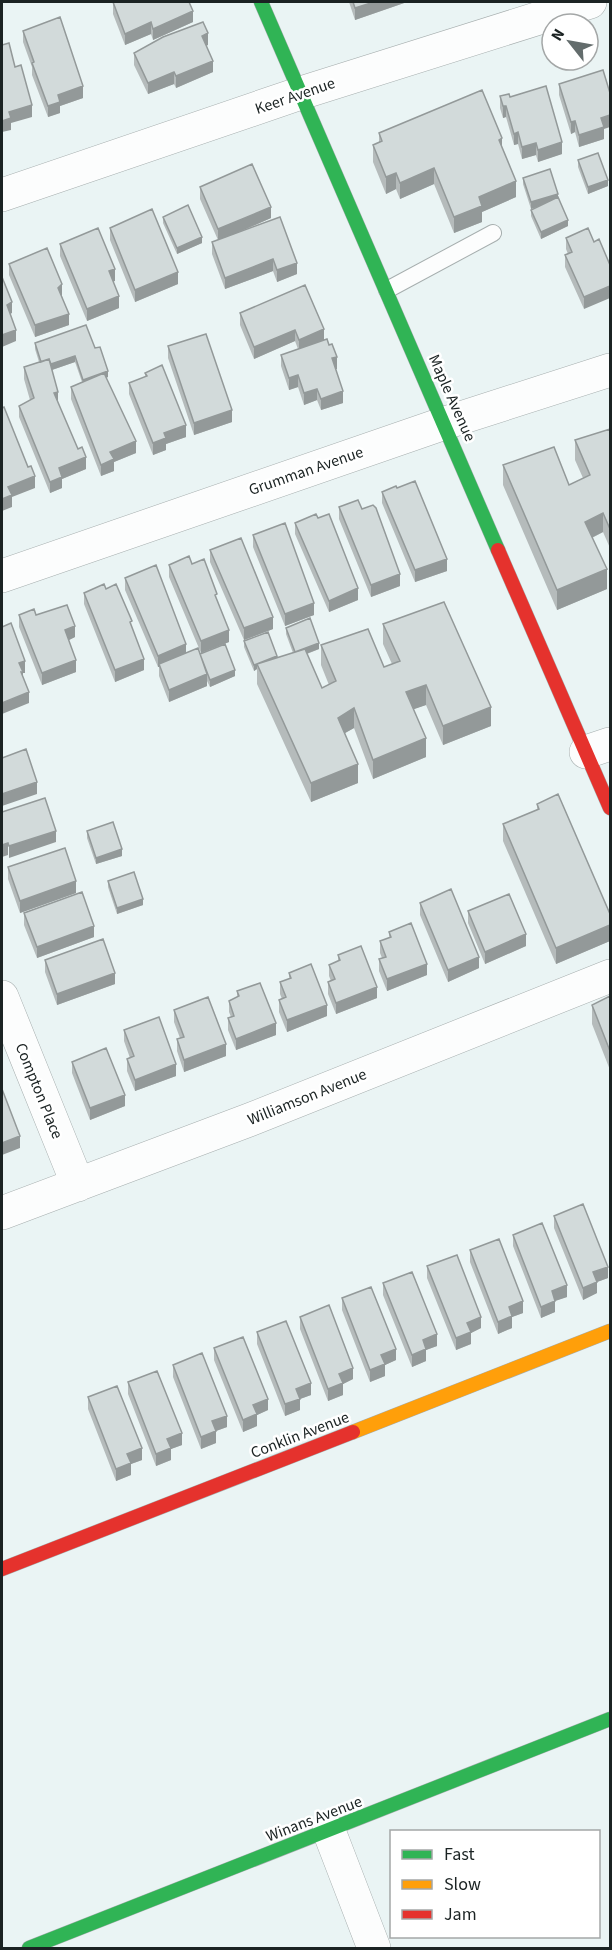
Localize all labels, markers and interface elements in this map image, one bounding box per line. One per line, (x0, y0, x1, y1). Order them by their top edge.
north arrow (540, 12, 600, 72)
text: N (546, 25, 570, 45)
street label: Keer Avenue (252, 72, 338, 120)
street label: Maple Avenue (423, 351, 481, 445)
street label: Grumman Avenue (246, 441, 366, 501)
street label: Compton Place (10, 1040, 68, 1142)
street label: Williamson Avenue (244, 1063, 370, 1131)
street label: Conklin Avenue (248, 1406, 352, 1464)
street label: Winans Avenue (263, 1791, 365, 1847)
legend (390, 1830, 600, 1938)
text: Fast (444, 1842, 475, 1867)
text: Slow (444, 1872, 481, 1897)
text: Jam (444, 1902, 477, 1927)

